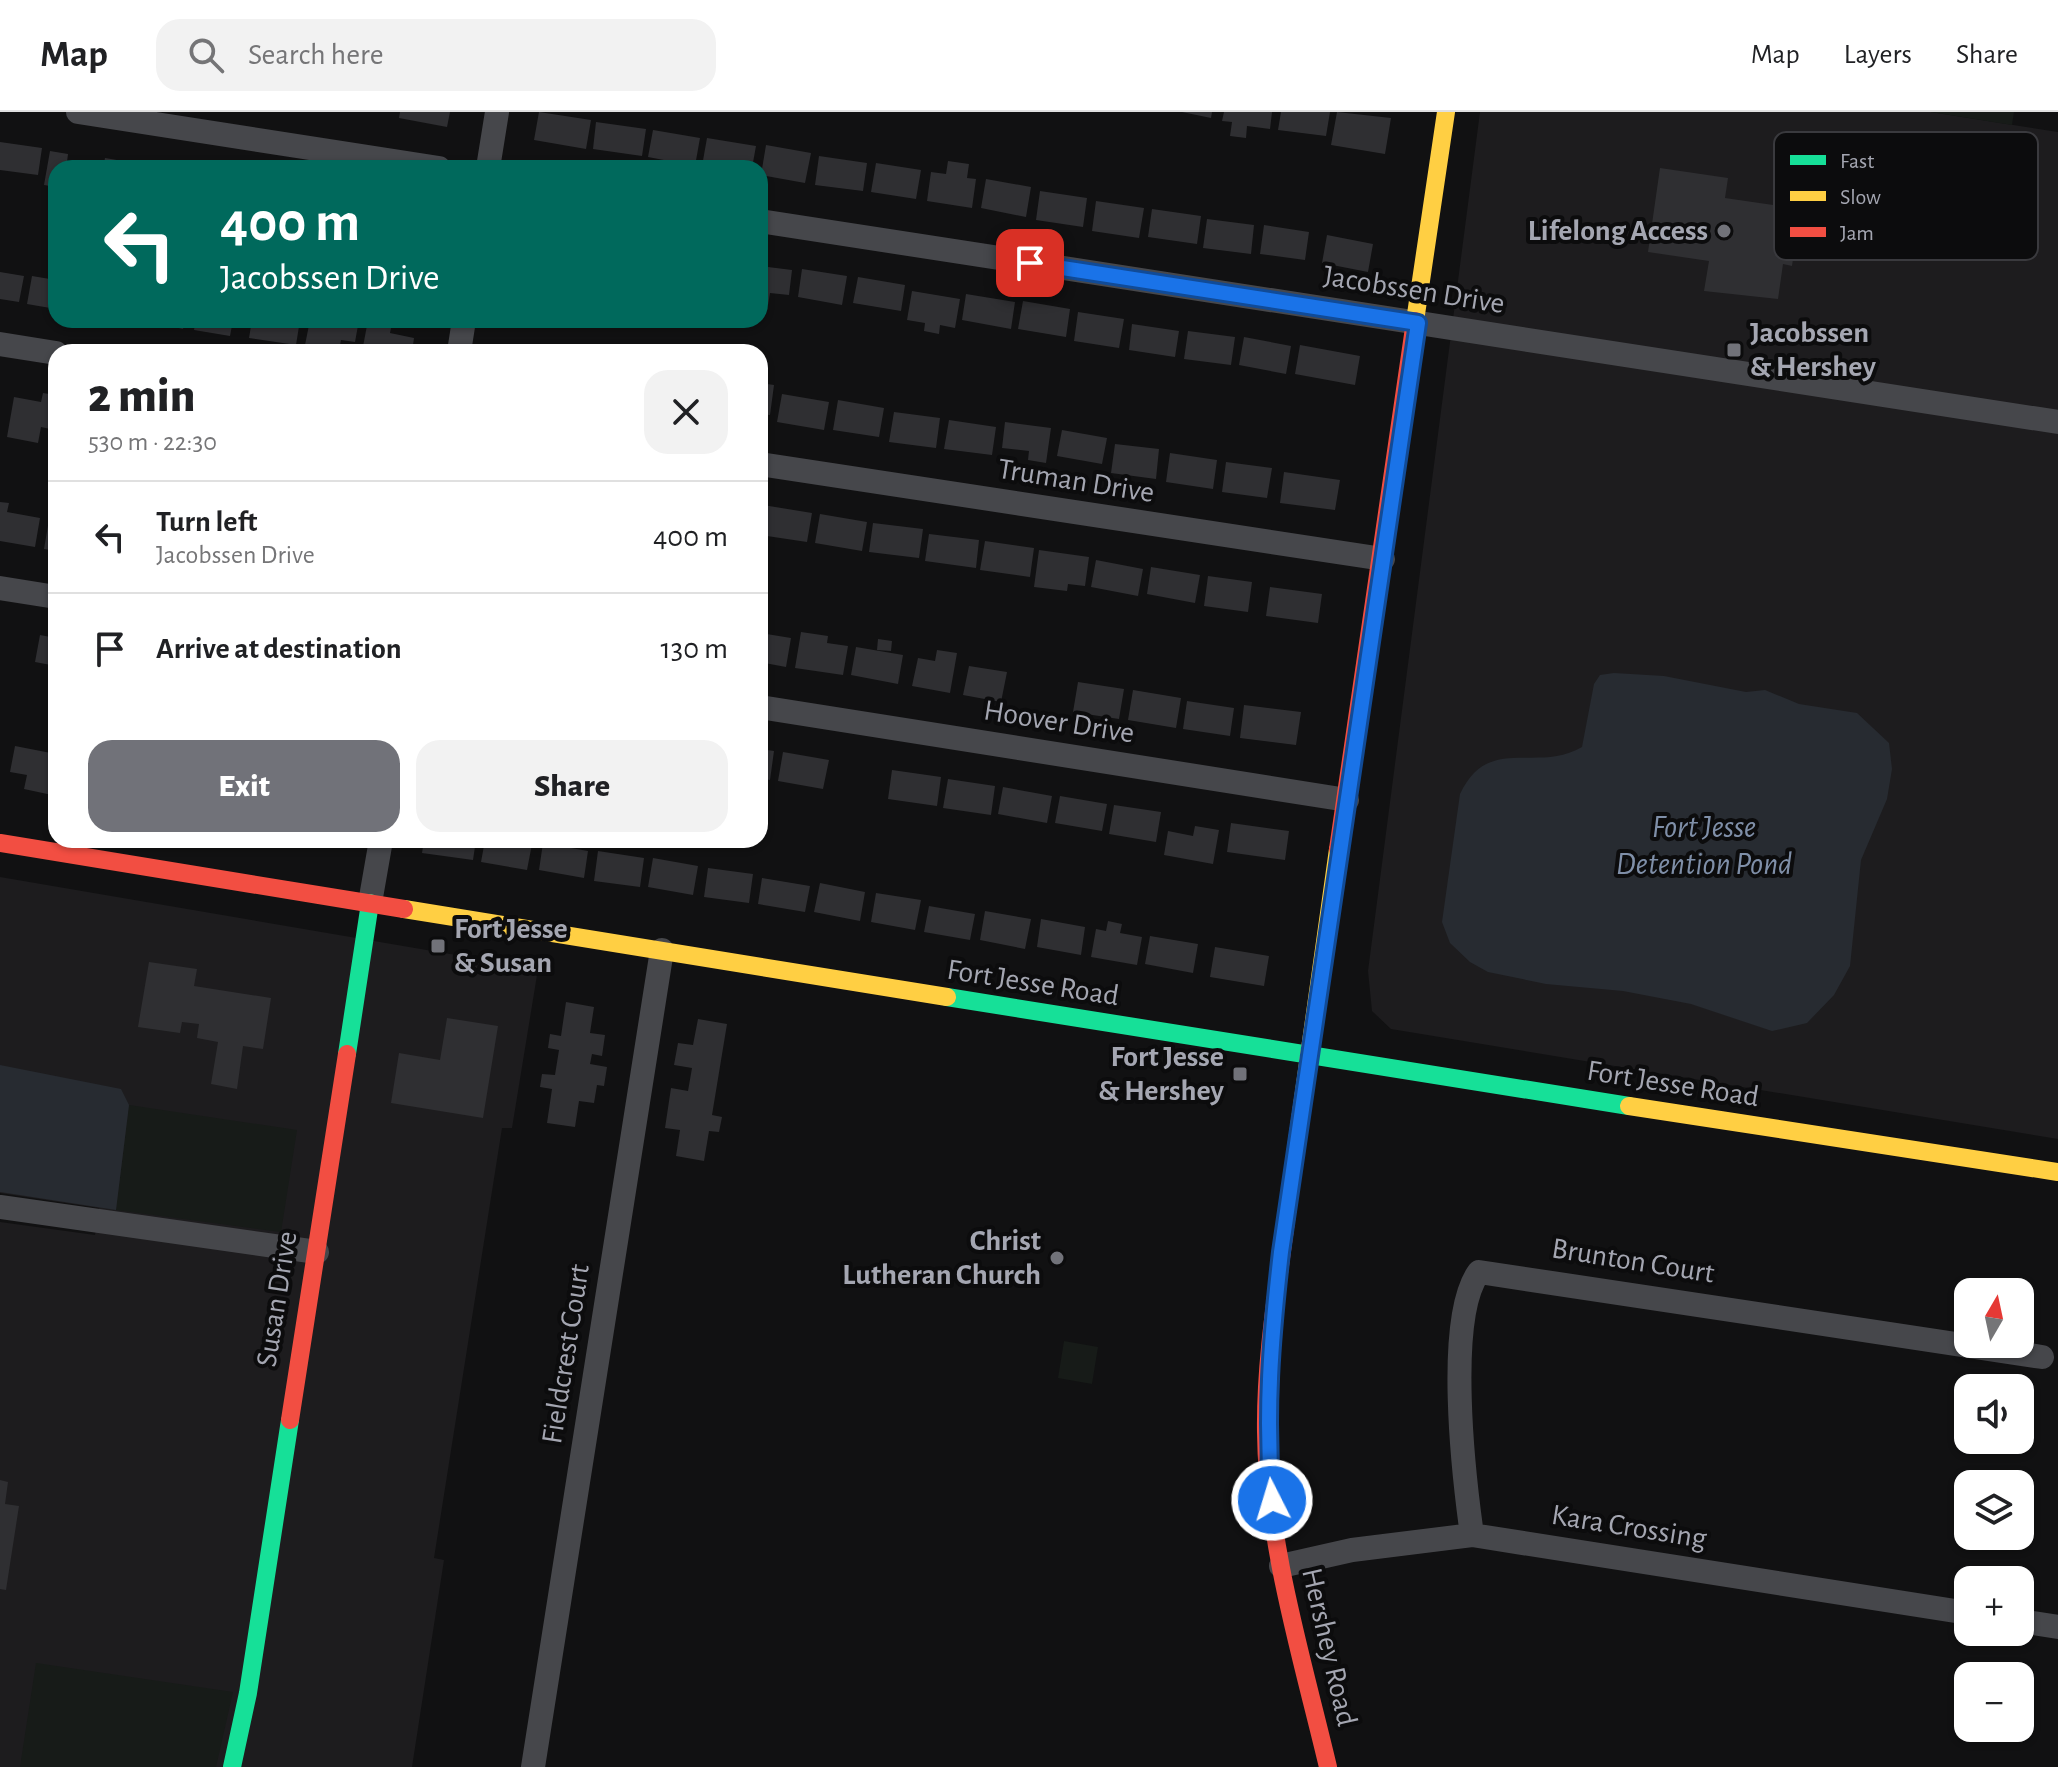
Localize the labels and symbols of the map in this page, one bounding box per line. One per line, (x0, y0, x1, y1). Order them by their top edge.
legend (1774, 132, 2038, 260)
text: Fast (1840, 150, 1874, 172)
text: Slow (1840, 186, 1881, 208)
place label: Lifelong Access (1528, 216, 1708, 246)
marker: Lifelong Access (1715, 222, 1733, 240)
text: Jam (1840, 222, 1874, 244)
pin (996, 229, 1064, 297)
street label: Jacobssen Drive (1321, 261, 1507, 319)
place label: Jacobssen & Hershey (1750, 318, 1876, 382)
marker: Jacobssen & Hershey (1725, 341, 1743, 359)
street label: Truman Drive (996, 454, 1156, 508)
street label: Hoover Drive (982, 695, 1136, 749)
water label: Fort Jesse Detention Pond (1616, 811, 1792, 880)
place label: Fort Jesse & Susan (454, 914, 568, 978)
marker: Fort Jesse & Susan (429, 937, 447, 955)
street label: Fort Jesse Road (945, 955, 1121, 1011)
place label: Fort Jesse & Hershey (1098, 1042, 1225, 1106)
street label: Fort Jesse Road (1585, 1056, 1761, 1112)
marker: Fort Jesse & Hershey (1231, 1065, 1249, 1083)
place label: Christ Lutheran Church (842, 1226, 1041, 1290)
street label: Susan Drive (251, 1229, 303, 1369)
street label: Brunton Court (1550, 1233, 1717, 1289)
marker: Christ Lutheran Church (1048, 1249, 1066, 1267)
street label: Fieldcrest Court (537, 1262, 595, 1446)
north arrow (1954, 1278, 2034, 1358)
position arrow (1230, 1458, 1314, 1542)
street label: Kara Crossing (1549, 1500, 1709, 1554)
street label: Hershey Road (1296, 1565, 1362, 1729)

